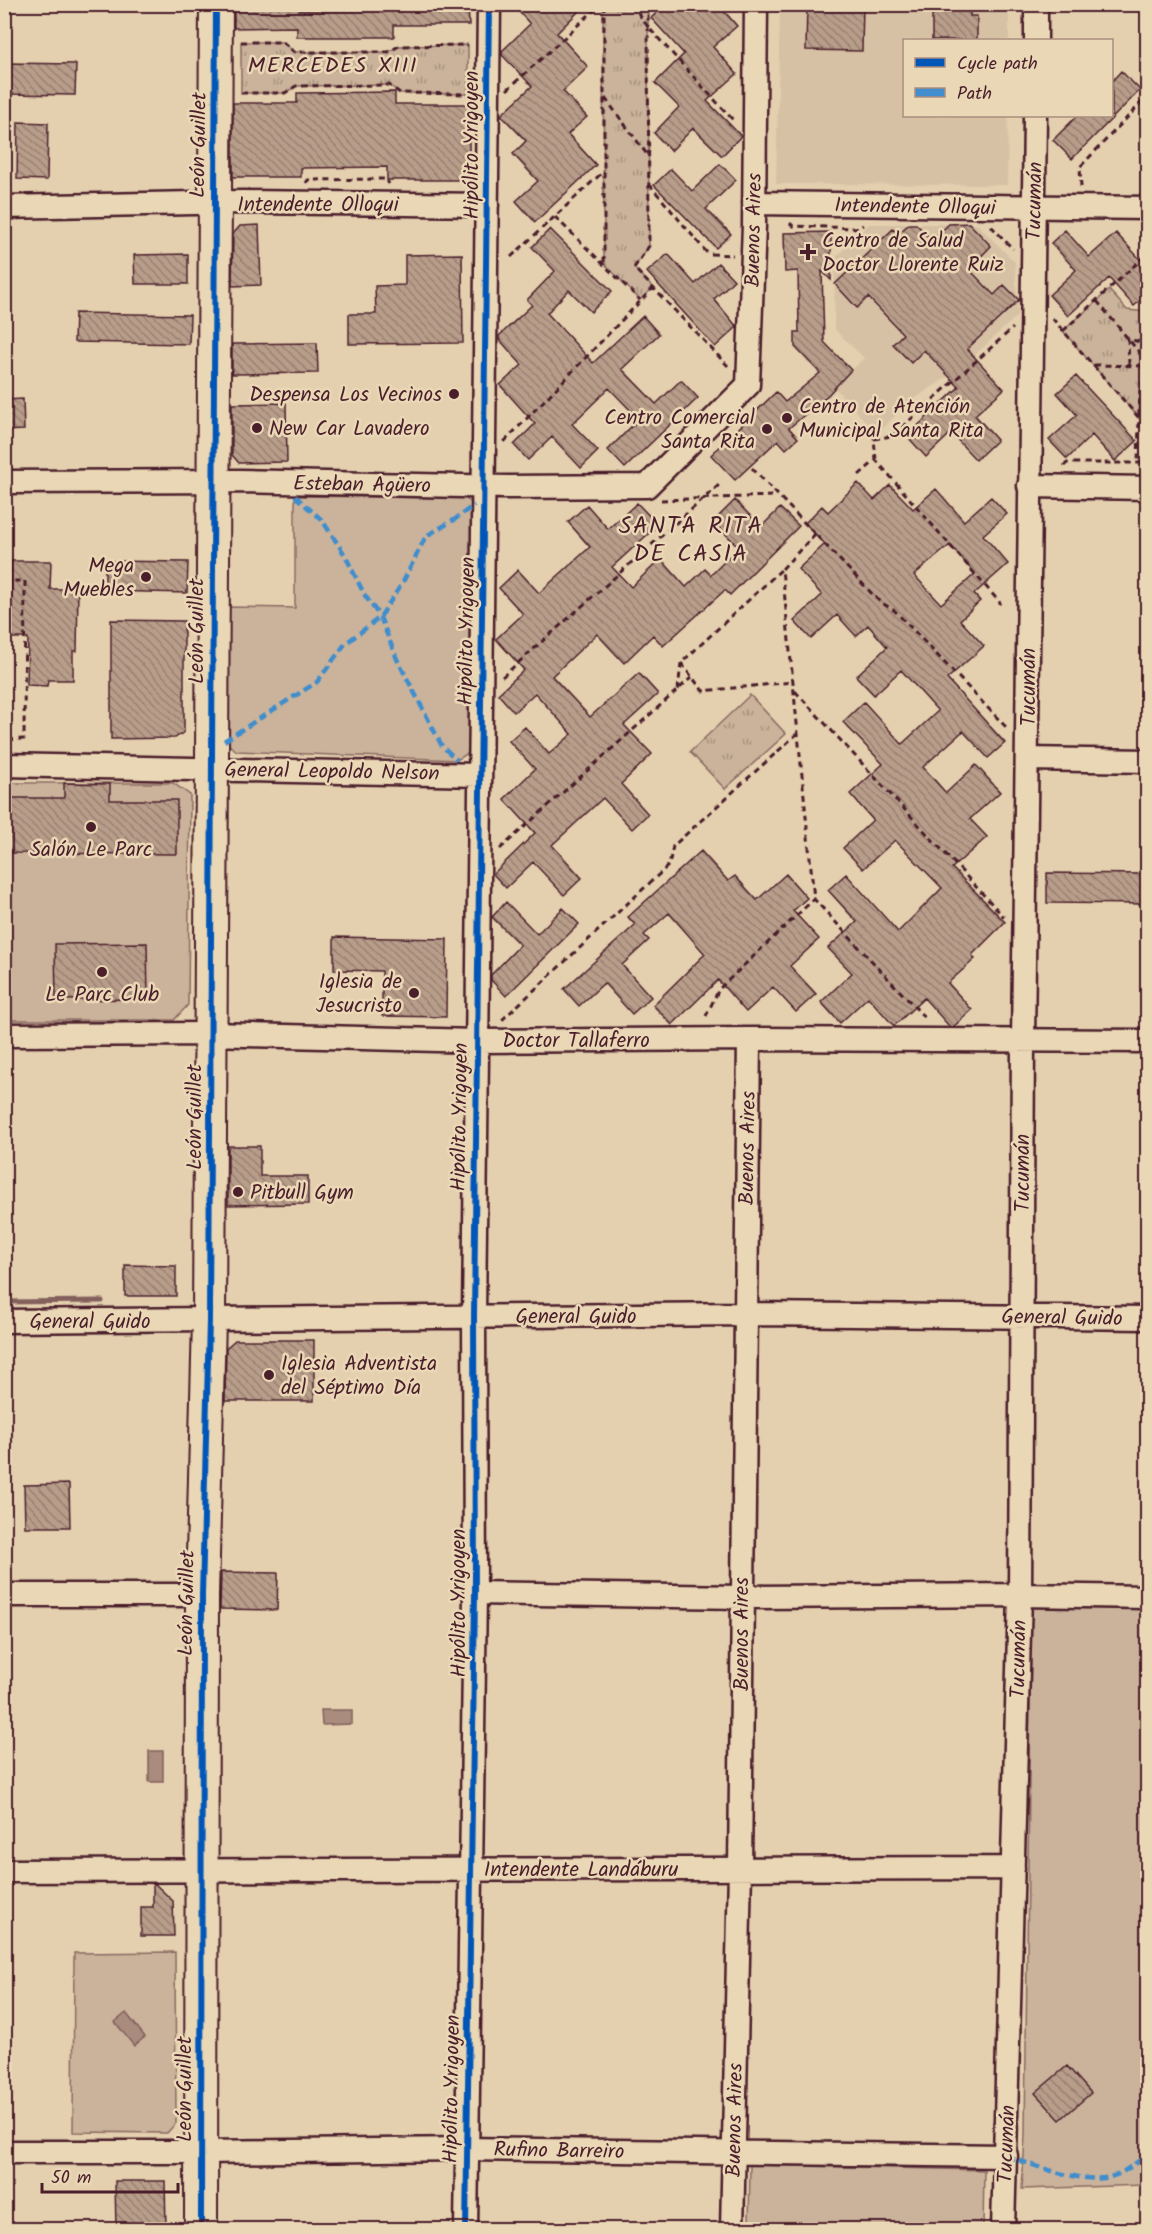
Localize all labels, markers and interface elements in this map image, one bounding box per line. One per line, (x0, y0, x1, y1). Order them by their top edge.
legend (903, 39, 1113, 117)
district label: MERCEDES XIII (248, 49, 418, 84)
text: Cycle path (957, 50, 1038, 79)
street label: Hipólito Yrigoyen (456, 71, 489, 219)
text: Path (957, 80, 992, 109)
street label: León Guillet (182, 91, 217, 198)
street label: Tucumán (1018, 161, 1053, 241)
street label: Buenos Aires (737, 173, 772, 287)
street label: Intendente Olloqui (237, 189, 400, 222)
street label: Intendente Olloqui (834, 190, 997, 225)
place label: Centro de Salud Doctor Llorente Ruiz (822, 225, 1004, 282)
marker: Centro de Salud Doctor Llorente Ruiz (799, 243, 817, 261)
place label: Despensa Los Vecinos (249, 379, 442, 412)
marker: Despensa Los Vecinos (447, 387, 461, 401)
place label: Centro de Atención Municipal Santa Rita (799, 391, 983, 448)
place label: Centro Comercial Santa Rita (604, 402, 755, 459)
marker: Centro de Atención Municipal Santa Rita (780, 411, 794, 425)
place label: New Car Lavadero (269, 413, 429, 446)
marker: New Car Lavadero (250, 421, 264, 435)
marker: Centro Comercial Santa Rita (760, 422, 774, 436)
street label: Esteban Agüero (293, 468, 431, 503)
district label: SANTA RITA DE CASIA (619, 507, 763, 574)
place label: Mega Muebles (63, 550, 134, 607)
street label: Hipólito Yrigoyen (450, 556, 485, 706)
marker: Mega Muebles (139, 570, 153, 584)
street label: León Guillet (181, 577, 214, 684)
street label: Tucumán (1013, 648, 1046, 726)
street label: General Leopoldo Nelson (224, 754, 440, 791)
marker: Salón Le Parc (84, 820, 98, 834)
place label: Salón Le Parc (30, 834, 152, 867)
marker: Le Parc Club (95, 965, 109, 979)
place label: Iglesia de Jesucristo (316, 966, 403, 1023)
place label: Le Parc Club (45, 979, 159, 1012)
marker: Iglesia de Jesucristo (407, 986, 421, 1000)
street label: Doctor Tallaferro (502, 1025, 650, 1058)
street label: Hipólito Yrigoyen (443, 1042, 478, 1192)
street label: León Guillet (179, 1063, 212, 1170)
street label: Buenos Aires (731, 1091, 766, 1205)
street label: Tucumán (1007, 1134, 1040, 1212)
place label: Pitbull Gym (250, 1177, 354, 1210)
marker: Pitbull Gym (231, 1185, 245, 1199)
street label: General Guido (515, 1301, 637, 1334)
street label: General Guido (1001, 1301, 1123, 1336)
street label: General Guido (29, 1306, 151, 1339)
place label: Iglesia Adventista del Séptimo Día (281, 1348, 437, 1405)
marker: Iglesia Adventista del Séptimo Día (262, 1368, 276, 1382)
street label: Hipólito Yrigoyen (443, 1529, 476, 1677)
street label: León Guillet (170, 1549, 205, 1656)
street label: Buenos Aires (726, 1577, 759, 1691)
street label: Tucumán (1002, 1619, 1037, 1699)
street label: Intendente Landáburu (484, 1854, 678, 1887)
street label: Hipólito Yrigoyen (435, 2014, 470, 2164)
street label: León Guillet (169, 2035, 202, 2142)
street label: Buenos Aires (718, 2063, 753, 2177)
street label: Tucumán (990, 2104, 1025, 2184)
street label: Rufino Barreiro (493, 2134, 625, 2169)
scale bar (42, 2156, 178, 2194)
text: 50 m (51, 2164, 91, 2193)

